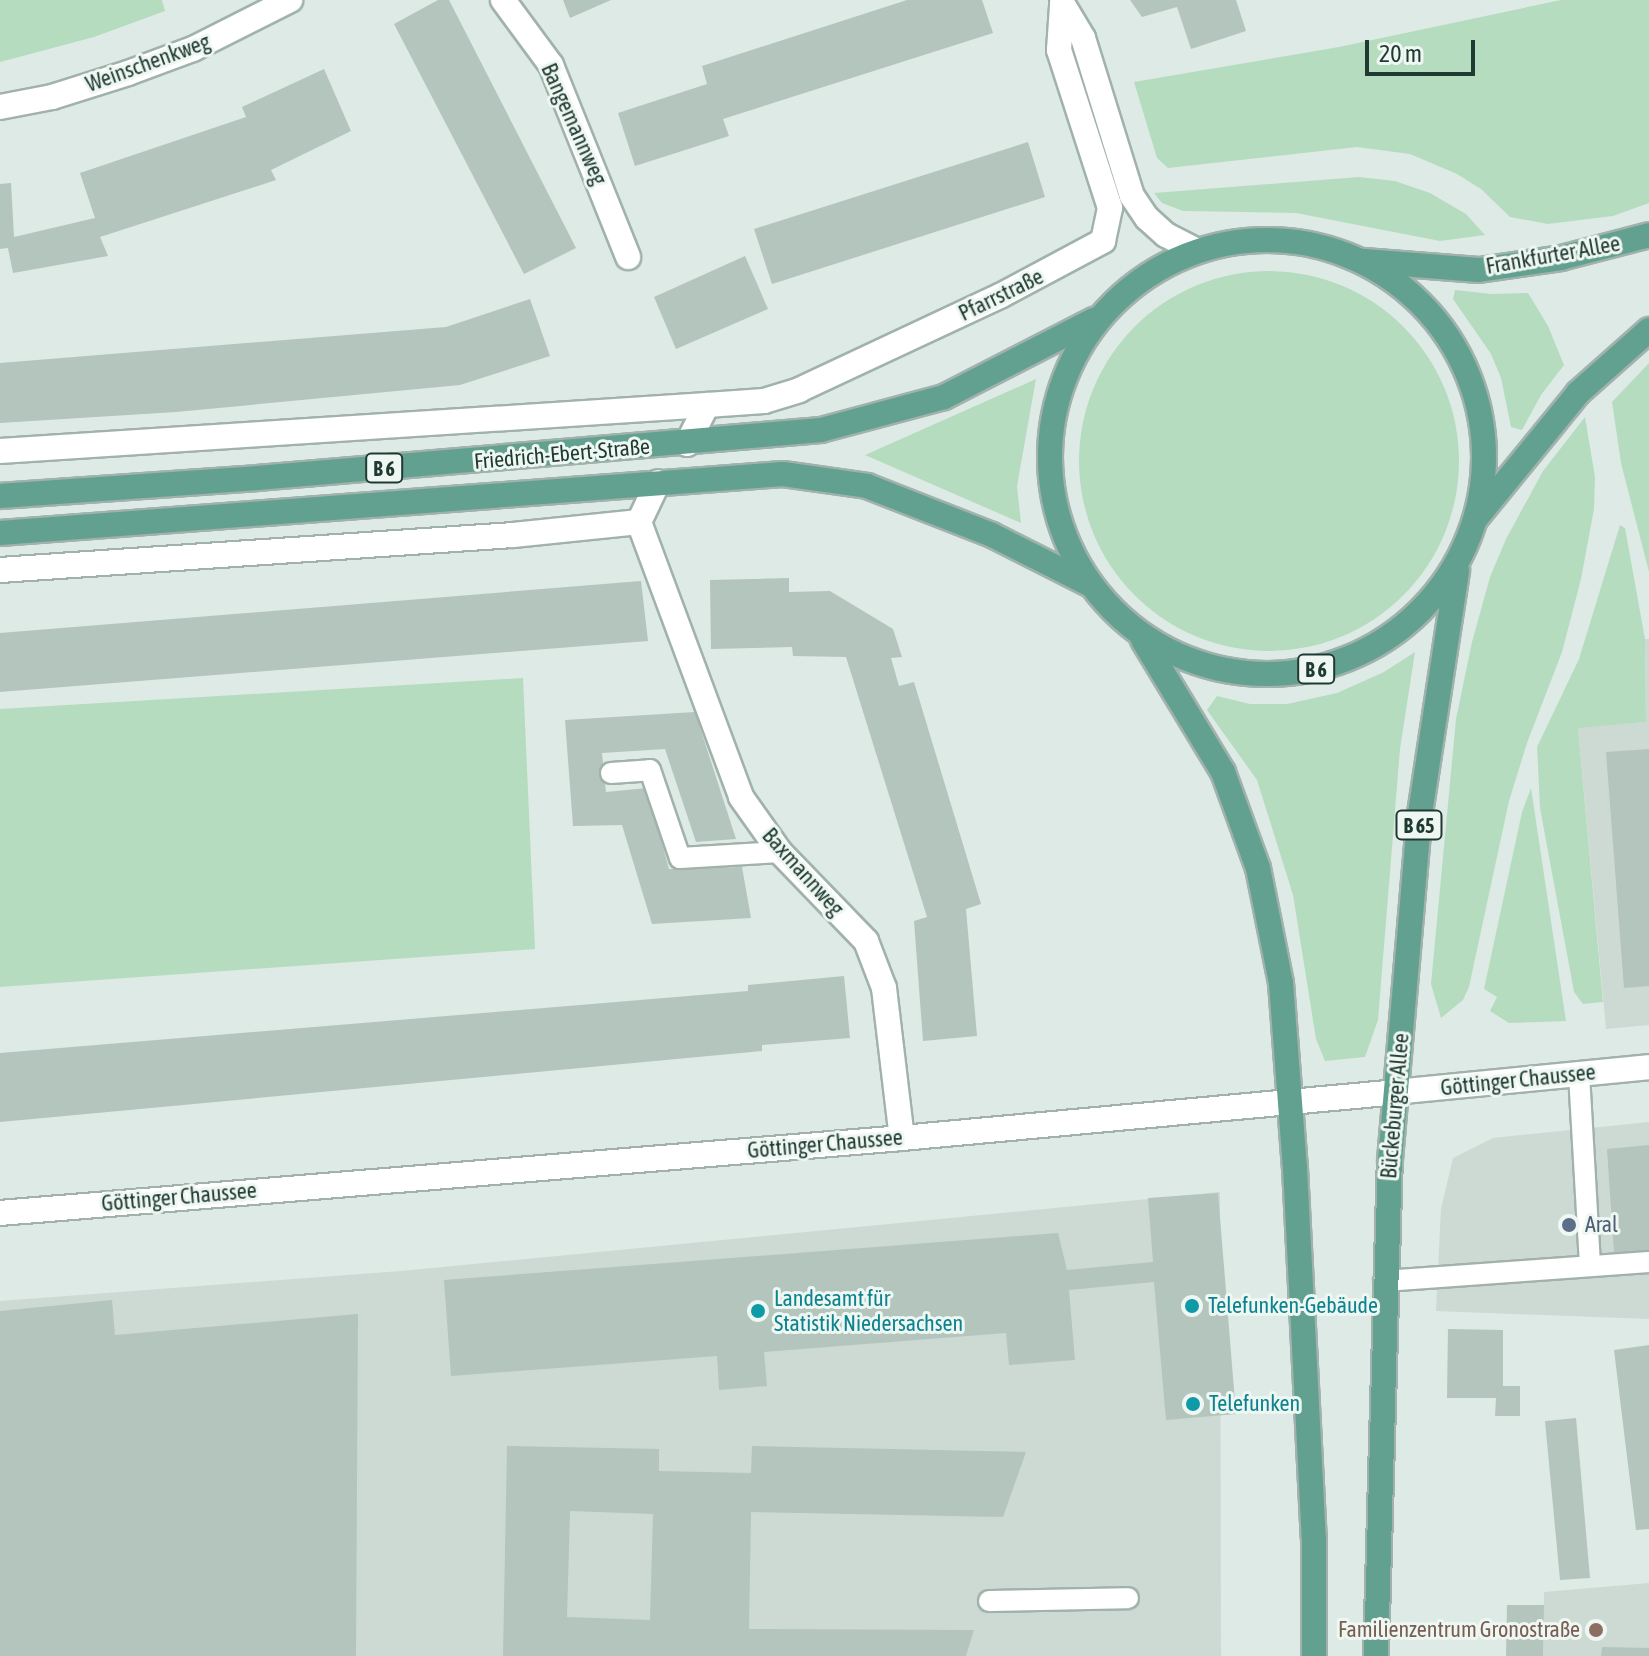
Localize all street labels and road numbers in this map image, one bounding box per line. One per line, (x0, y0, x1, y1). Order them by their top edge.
street label: Weinschenkweg (82, 28, 214, 98)
street label: Bangemannweg (535, 59, 613, 189)
street label: Frankfurter Allee (1484, 230, 1622, 280)
street label: Pfarrstraße (954, 263, 1048, 327)
street label: Friedrich-Ebert-Straße (473, 433, 651, 475)
road number: B 6 (364, 452, 404, 484)
road number: B 6 (1296, 653, 1336, 685)
road number: B 65 (1395, 809, 1443, 841)
street label: Baxmannweg (757, 823, 849, 921)
street label: Bückeburger Allee (1375, 1032, 1415, 1180)
street label: Göttinger Chaussee (1439, 1059, 1597, 1101)
street label: Göttinger Chaussee (746, 1124, 904, 1164)
street label: Göttinger Chaussee (100, 1177, 258, 1217)

